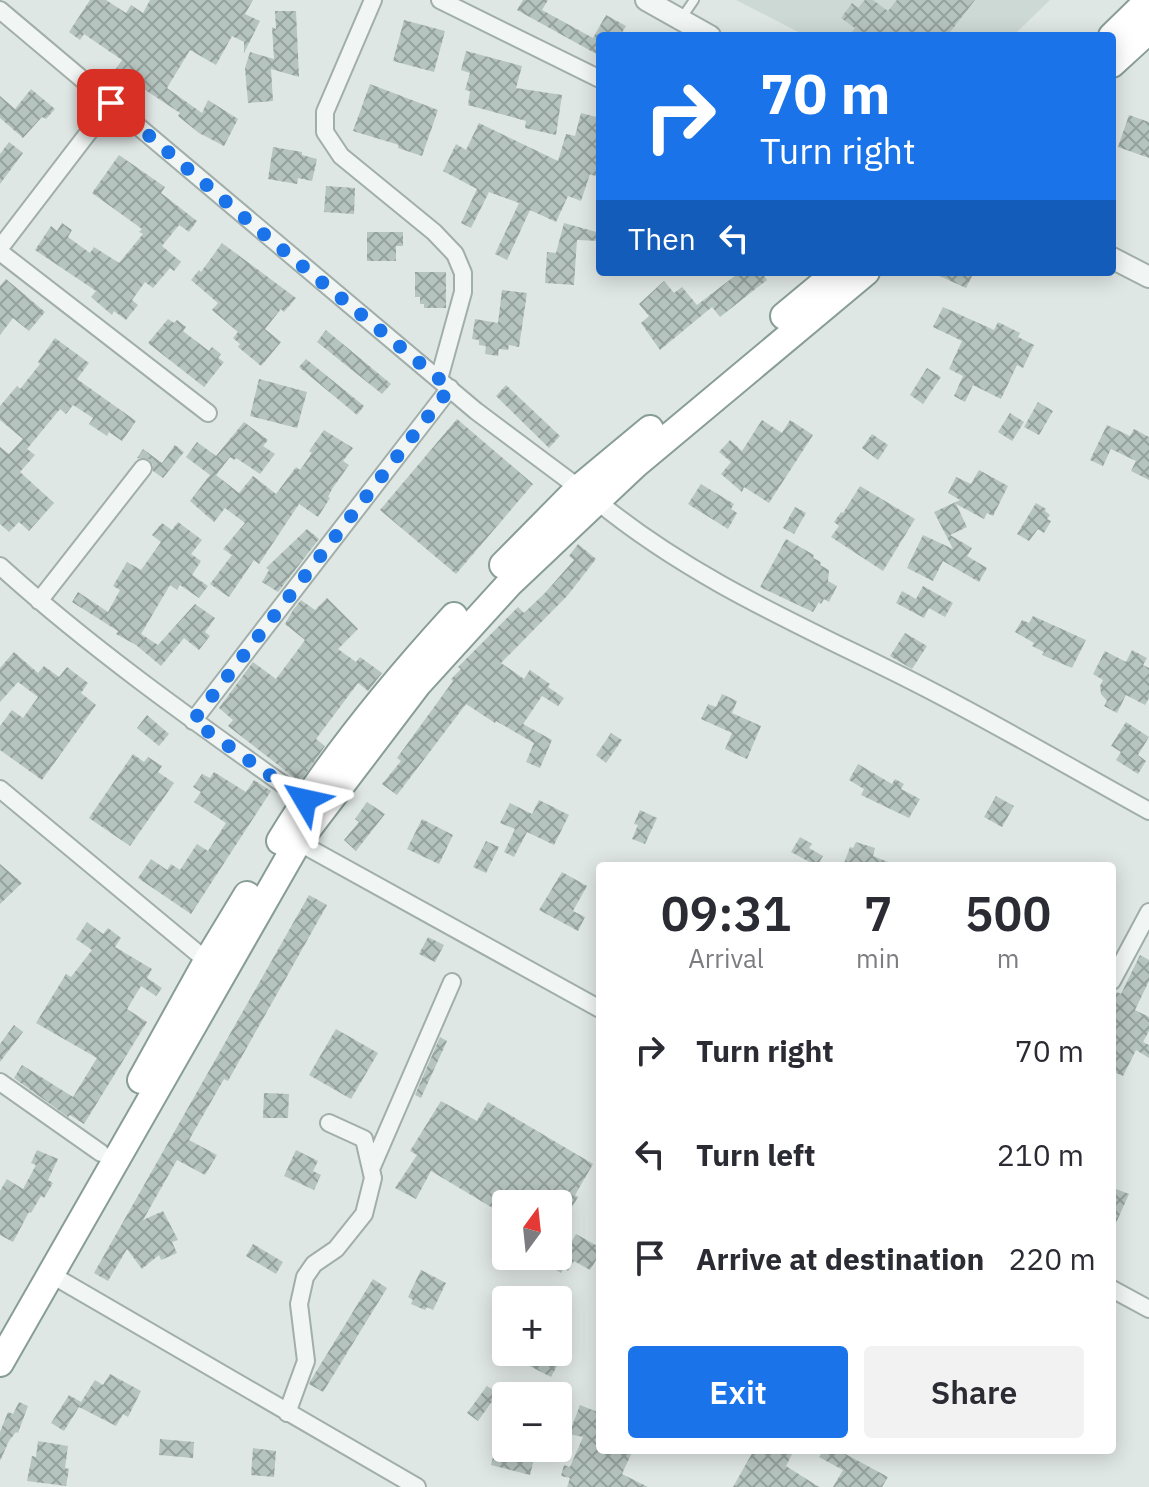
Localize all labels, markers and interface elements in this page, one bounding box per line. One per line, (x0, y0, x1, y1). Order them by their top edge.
text: 70 m (760, 57, 890, 129)
icon: right (628, 64, 732, 168)
pin (77, 69, 145, 137)
icon: arrive (89, 81, 133, 125)
text: Turn right (760, 127, 916, 174)
icon: left (712, 216, 756, 260)
text: Then (628, 219, 696, 258)
position arrow (263, 758, 347, 842)
text: 09:31 (661, 882, 791, 944)
text: 7 (864, 882, 892, 944)
text: 500 (965, 882, 1051, 944)
text: Arrival (688, 941, 764, 975)
text: min (856, 941, 900, 975)
text: m (997, 941, 1019, 975)
icon: right (628, 1028, 672, 1072)
text: Turn right (696, 1031, 834, 1070)
text: 70 m (1015, 1031, 1084, 1070)
icon: left (628, 1132, 672, 1176)
text: Turn left (696, 1135, 815, 1174)
text: 210 m (997, 1135, 1084, 1174)
north arrow (492, 1190, 572, 1270)
map controls (492, 1190, 572, 1462)
icon: arrive (628, 1236, 672, 1280)
text: Arrive at destination (696, 1239, 984, 1278)
text: 220 m (1008, 1239, 1096, 1278)
button: + (492, 1286, 572, 1366)
button: Exit (628, 1346, 848, 1438)
button: Share (864, 1346, 1084, 1438)
button: − (492, 1382, 572, 1462)

